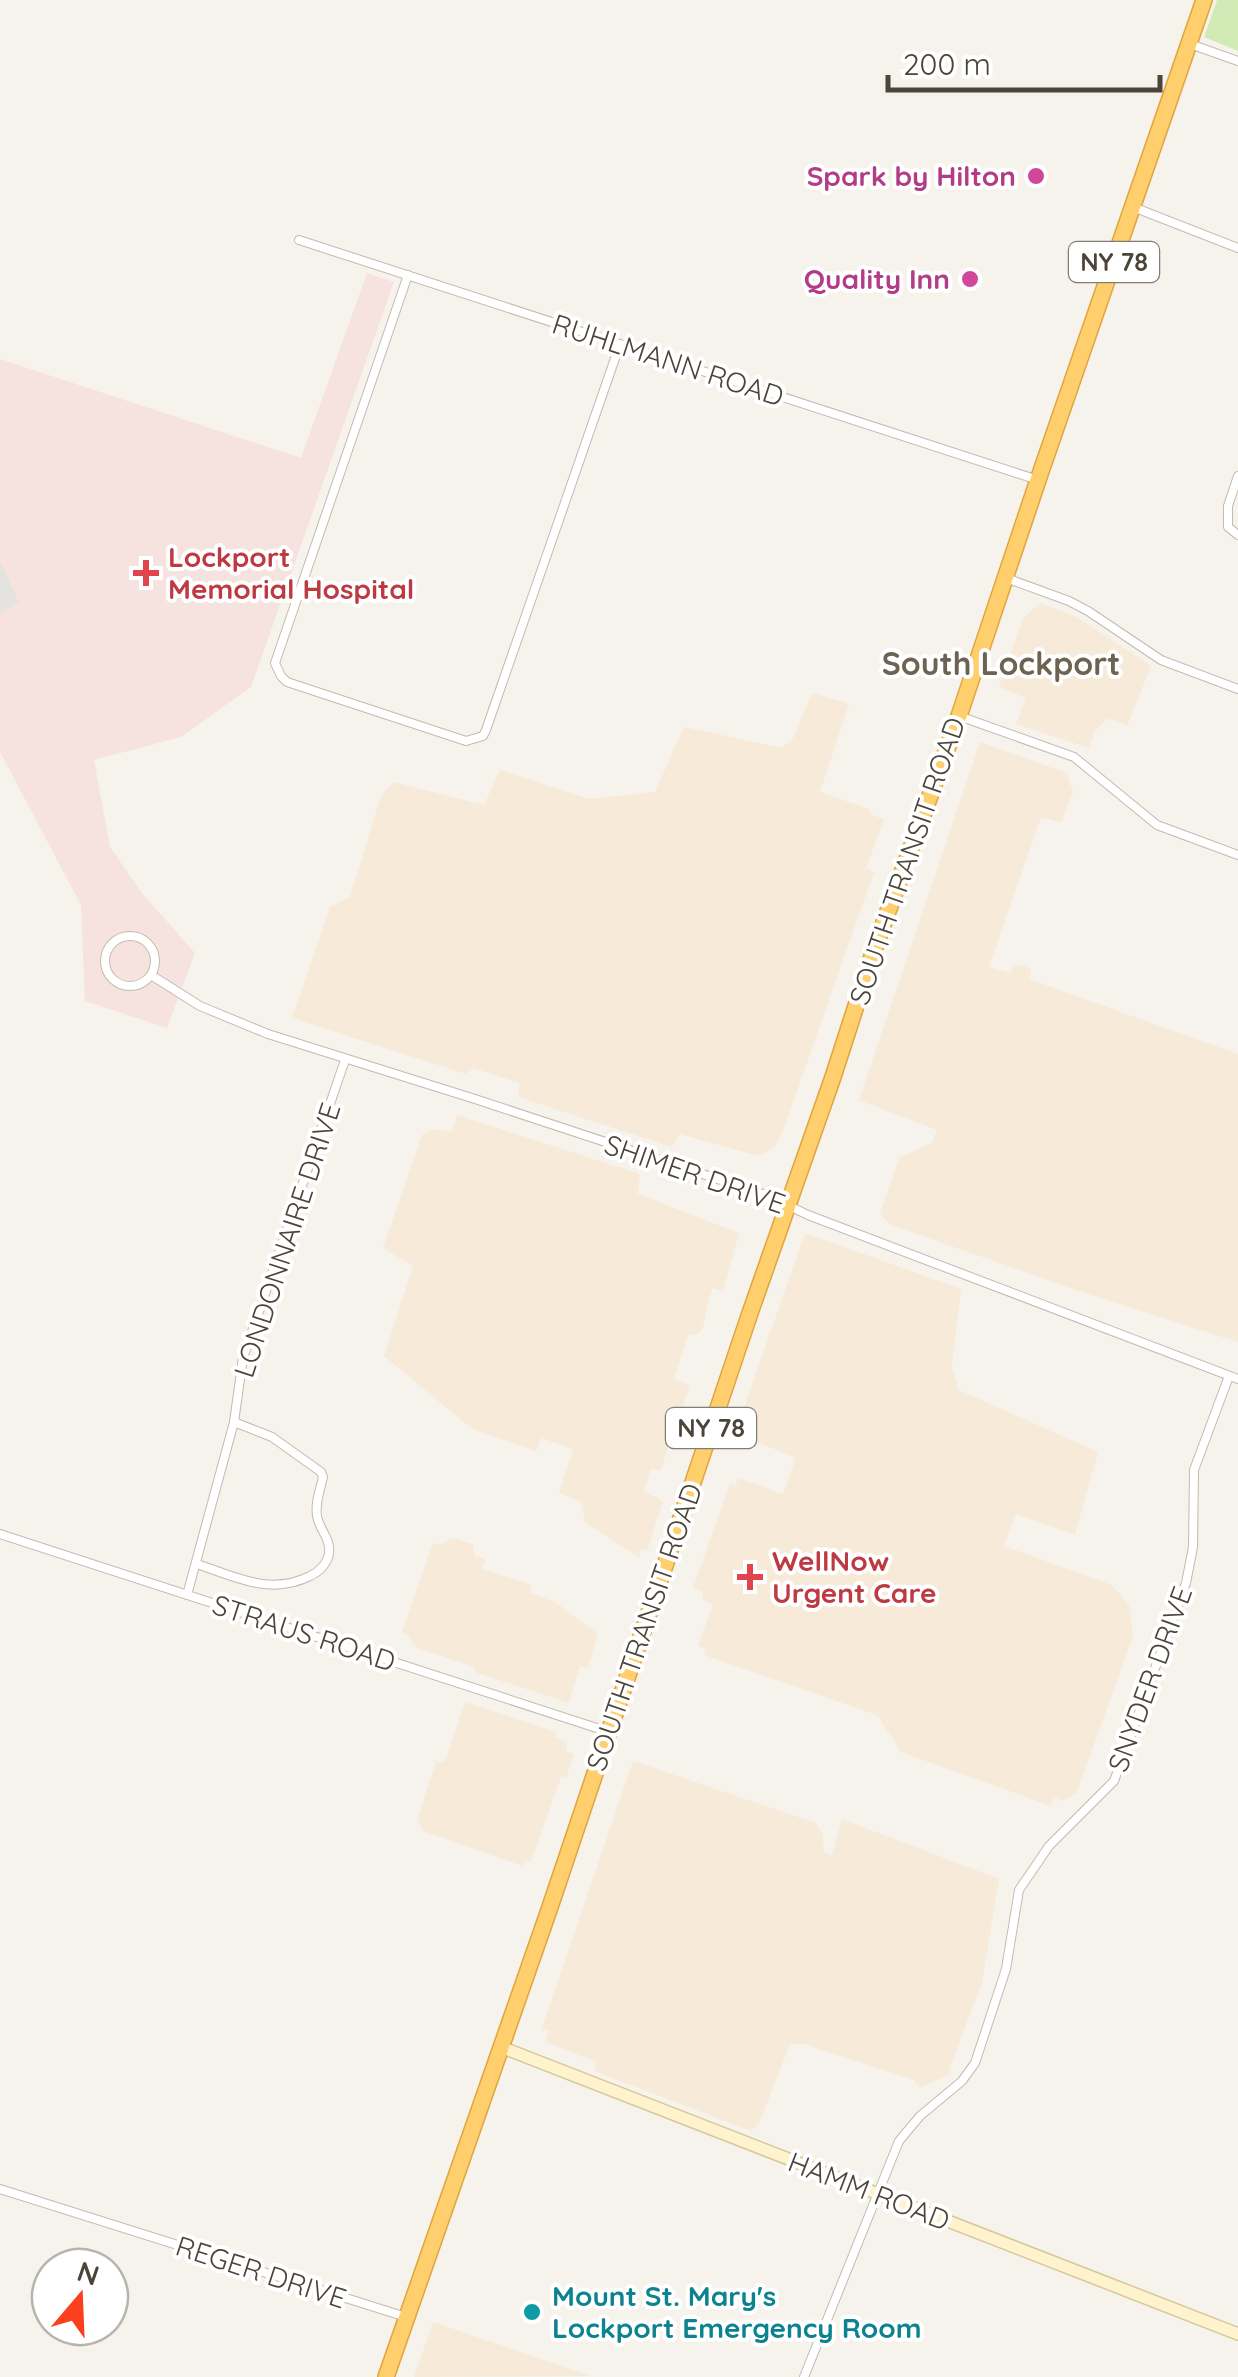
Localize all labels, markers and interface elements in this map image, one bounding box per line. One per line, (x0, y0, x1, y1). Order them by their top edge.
scale bar (888, 30, 1160, 92)
text: 200 m (903, 45, 991, 83)
place label: Spark by Hilton (807, 158, 1016, 193)
marker: Spark by Hilton (1025, 165, 1047, 187)
road number: NY 78 (1069, 242, 1159, 282)
place label: Quality Inn (804, 261, 950, 296)
marker: Quality Inn (959, 268, 981, 290)
street label: RUHLMANN ROAD (548, 306, 788, 413)
place label: Lockport Memorial Hospital (168, 539, 414, 606)
marker: Lockport Memorial Hospital (133, 560, 159, 586)
district label: South Lockport (882, 643, 1120, 683)
street label: SOUTH TRANSIT ROAD (841, 713, 972, 1009)
street label: LONDONNAIRE DRIVE (226, 1098, 347, 1382)
street label: SHIMER DRIVE (600, 1126, 790, 1221)
road number: NY 78 (666, 1408, 756, 1448)
street label: SOUTH TRANSIT ROAD (578, 1479, 709, 1775)
place label: WellNow Urgent Care (772, 1543, 936, 1610)
marker: WellNow Urgent Care (737, 1564, 763, 1590)
street label: SNYDER DRIVE (1100, 1581, 1199, 1776)
street label: STRAUS ROAD (208, 1586, 400, 1679)
street label: HAMM ROAD (783, 2144, 955, 2237)
street label: REGER DRIVE (172, 2228, 351, 2315)
north arrow (30, 2247, 130, 2347)
text: N (73, 2253, 104, 2293)
place label: Mount St. Mary's Lockport Emergency Room (552, 2278, 922, 2345)
marker: Mount St. Mary's Lockport Emergency Room (521, 2301, 543, 2323)

